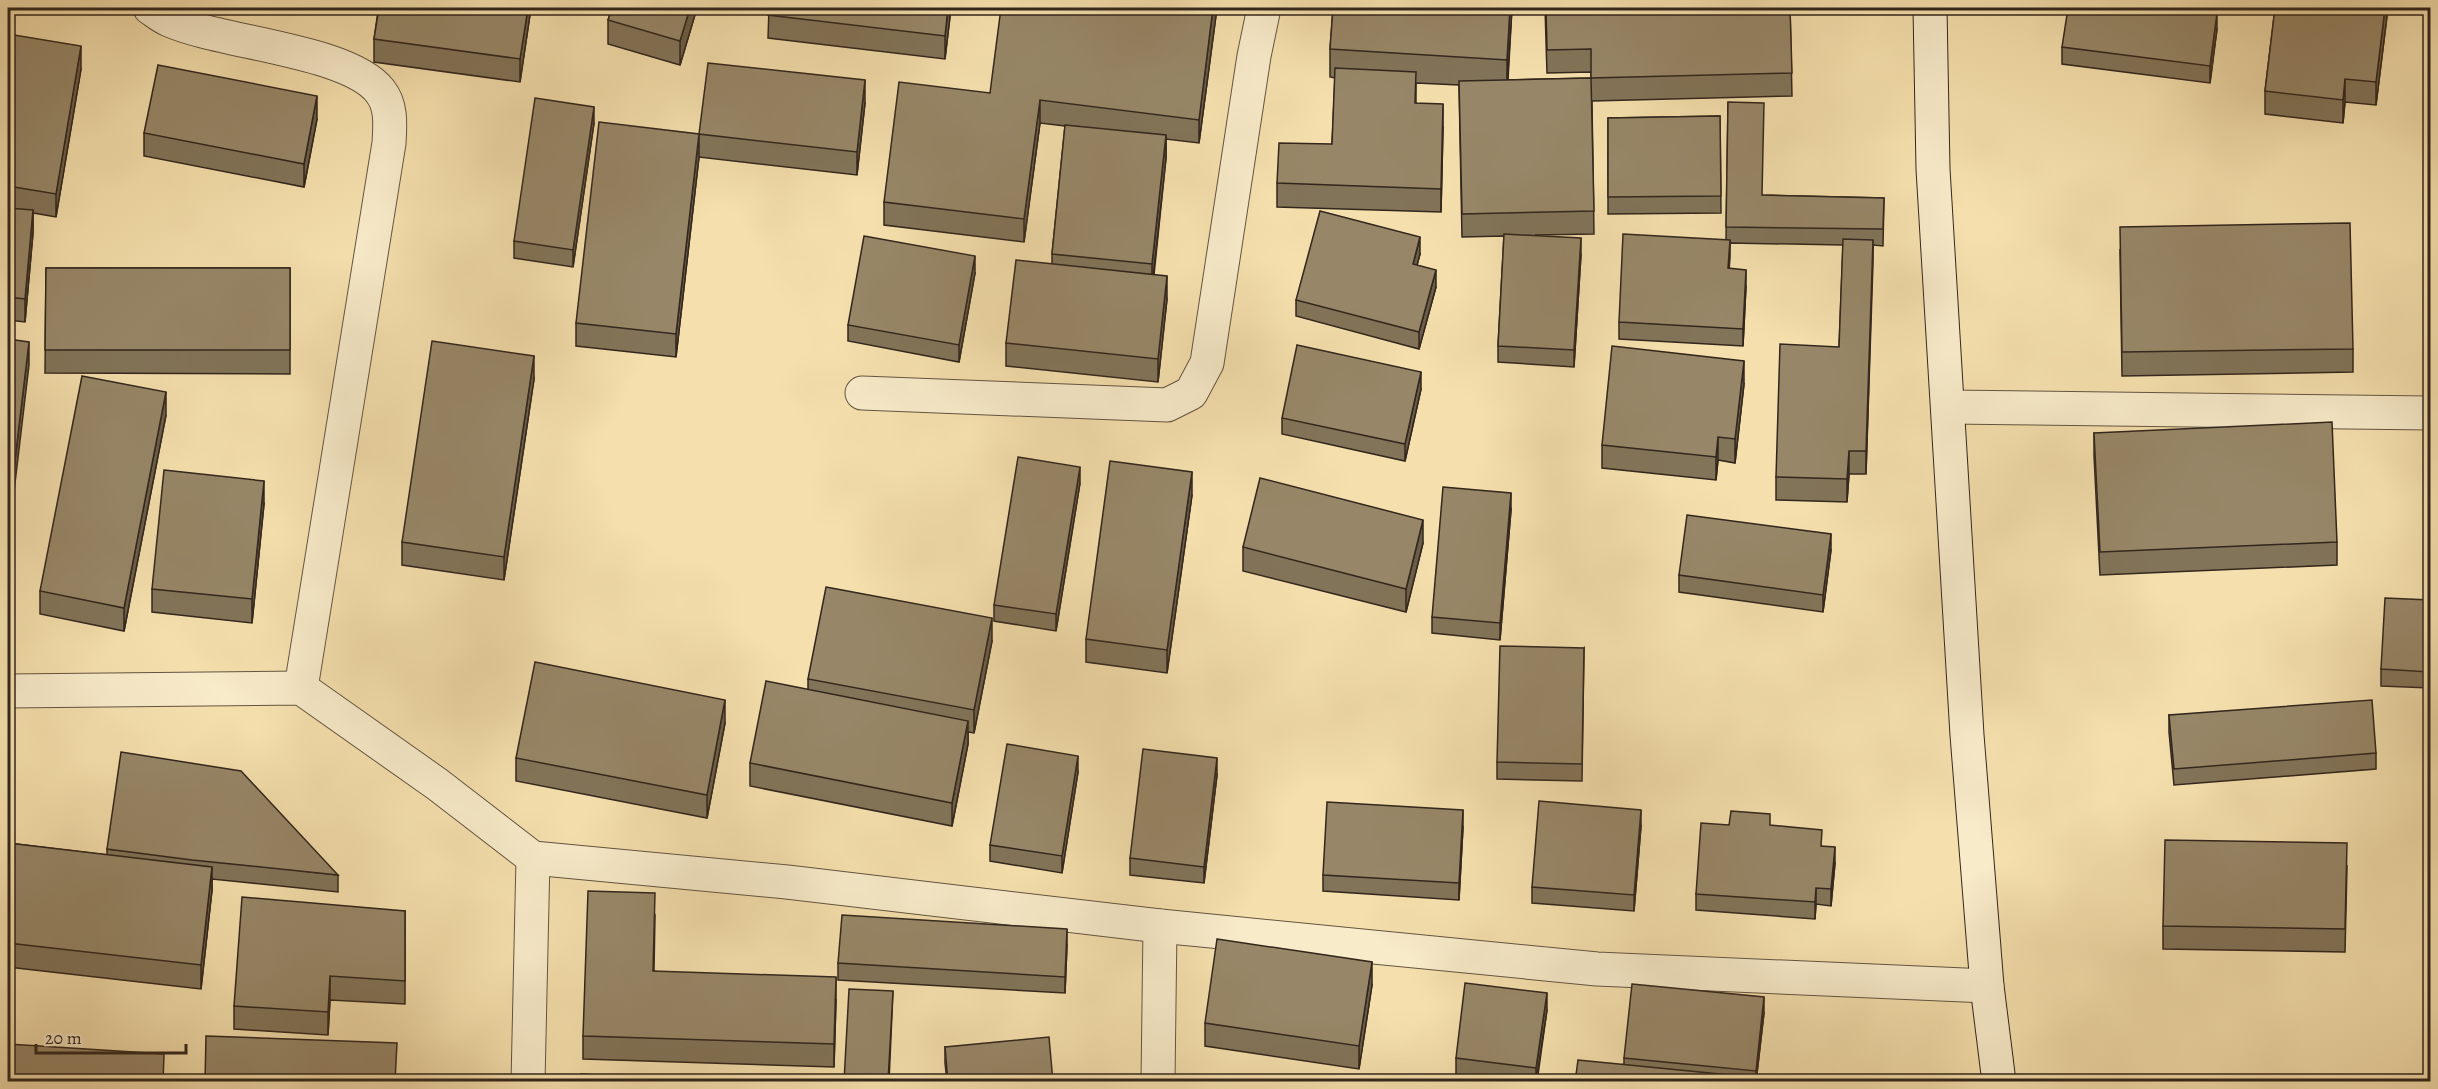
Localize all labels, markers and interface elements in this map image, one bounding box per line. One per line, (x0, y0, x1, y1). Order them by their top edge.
scale bar (36, 1017, 186, 1055)
text: 20 m (45, 1026, 82, 1050)

